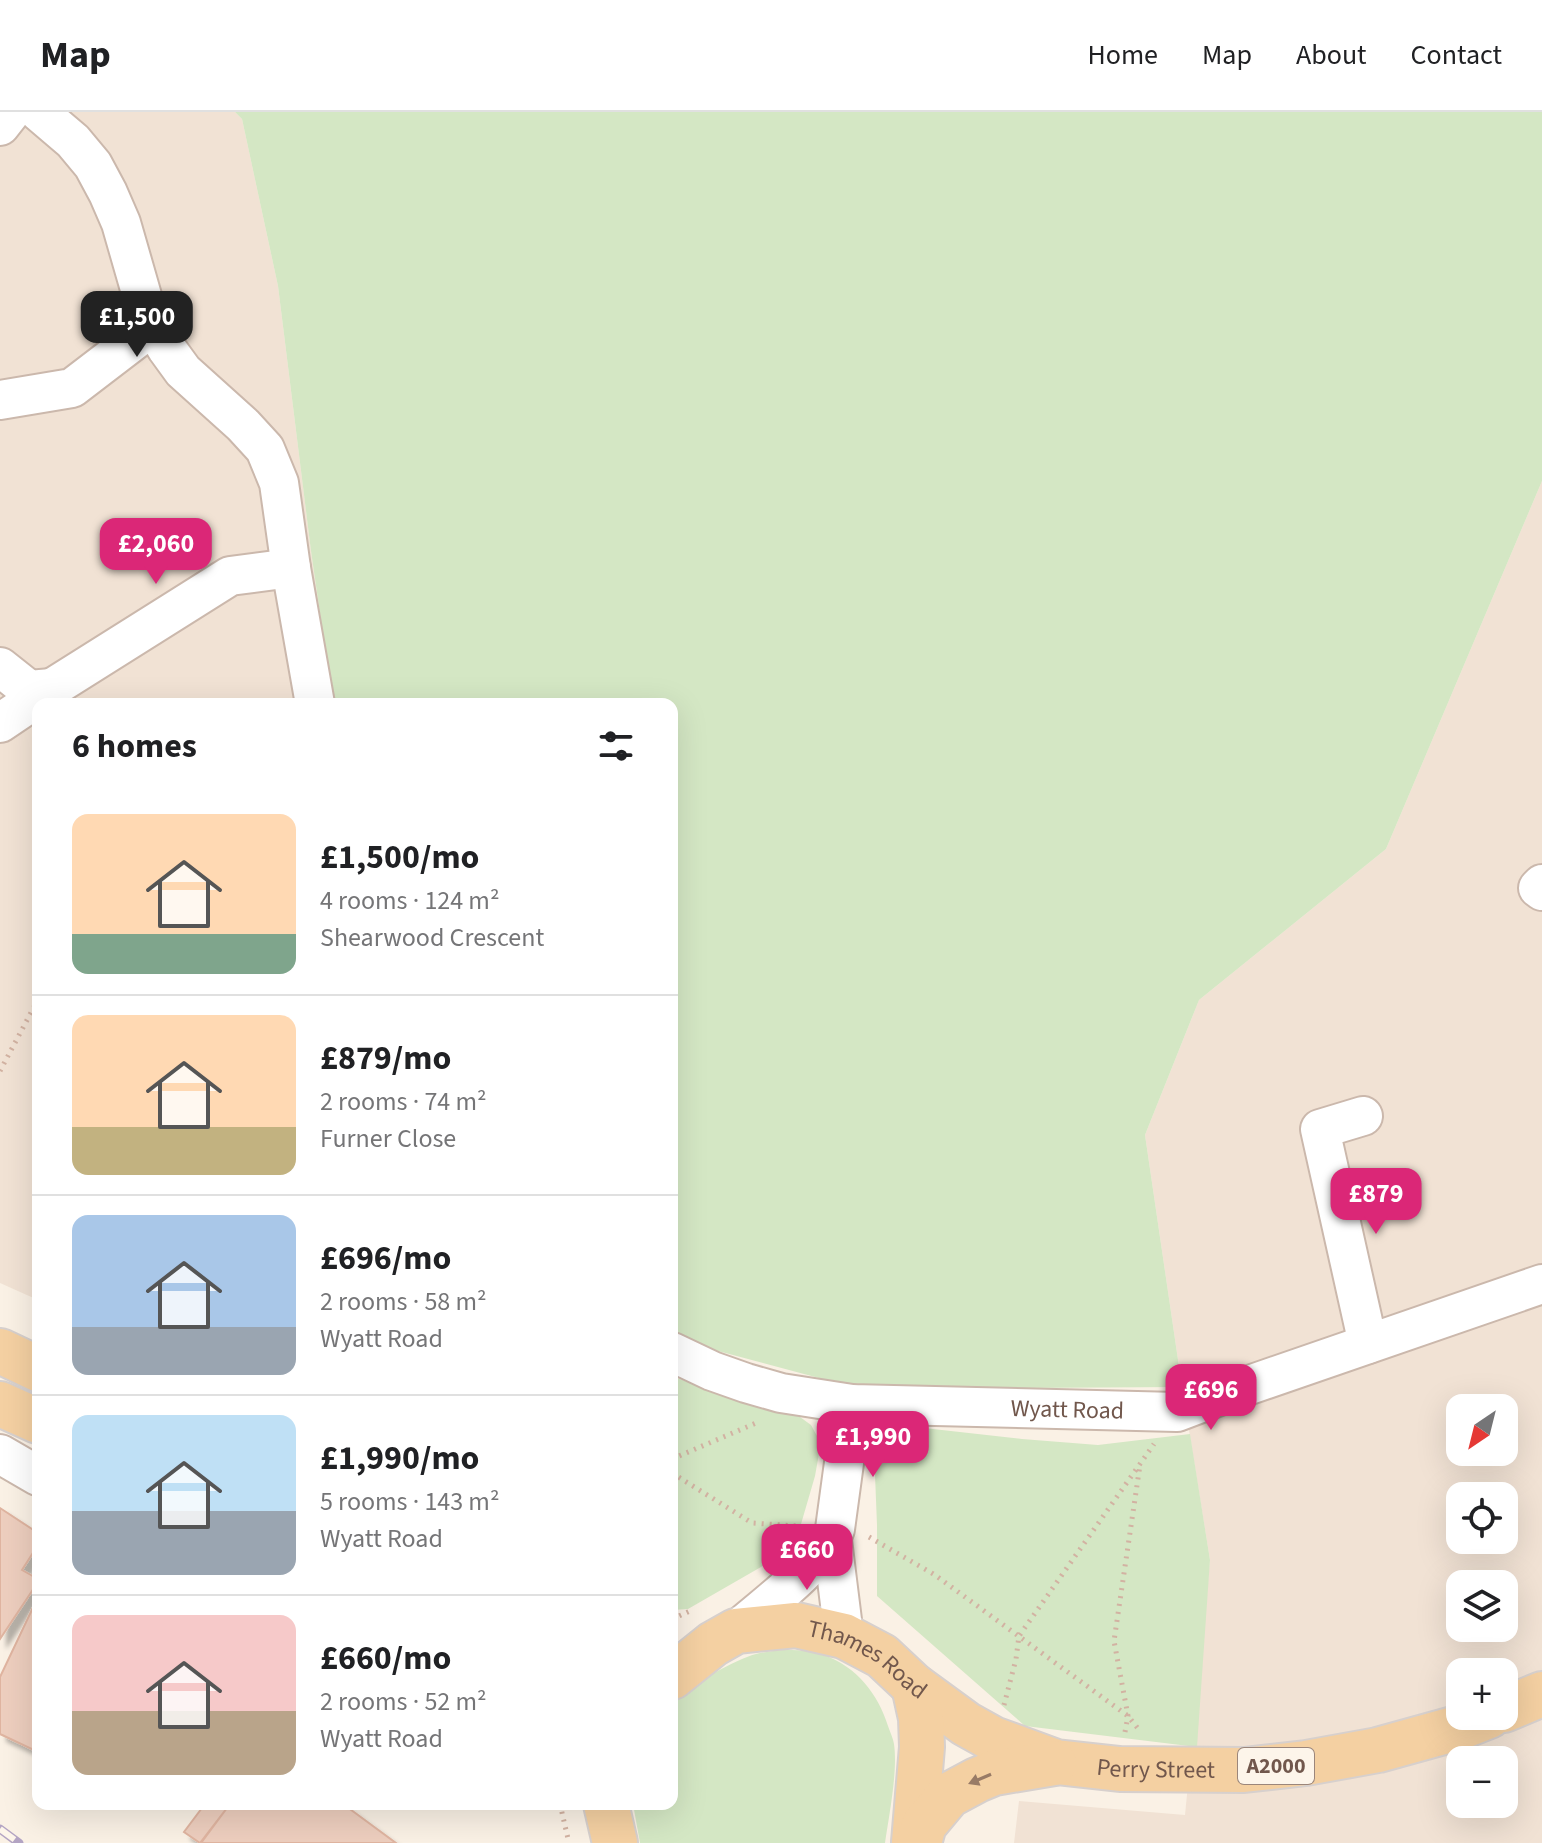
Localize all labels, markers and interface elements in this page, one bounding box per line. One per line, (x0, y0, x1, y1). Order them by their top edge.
text: Map (40, 28, 111, 82)
text: Home (1087, 35, 1158, 75)
text: Map (1202, 35, 1252, 75)
text: About (1296, 35, 1367, 75)
text: Contact (1411, 35, 1502, 75)
pin: £1,500 (72, 291, 202, 359)
text: £1,500 (99, 298, 175, 335)
pin: £2,060 (91, 518, 221, 586)
text: £2,060 (118, 525, 194, 562)
text: 6 homes (72, 722, 197, 771)
icon: filters (594, 724, 638, 768)
text: £1,500/mo (320, 833, 480, 882)
icon: home (136, 846, 232, 942)
text: 4 rooms · 124 m² (320, 882, 499, 919)
text: Shearwood Crescent (320, 919, 544, 956)
text: £879/mo (320, 1034, 451, 1083)
icon: home (136, 1047, 232, 1143)
text: 2 rooms · 74 m² (320, 1083, 487, 1120)
text: Furner Close (320, 1120, 456, 1157)
pin: £879 (1329, 1168, 1423, 1236)
text: £879 (1349, 1175, 1403, 1212)
text: £696/mo (320, 1234, 451, 1283)
icon: home (136, 1247, 232, 1343)
text: 2 rooms · 58 m² (320, 1283, 487, 1320)
text: Wyatt Road (320, 1320, 443, 1357)
pin: £696 (1164, 1364, 1258, 1432)
text: £696 (1184, 1371, 1238, 1408)
street label: Wyatt Road (1010, 1390, 1125, 1428)
north arrow (1446, 1394, 1518, 1466)
map controls (1446, 1394, 1518, 1818)
pin: £1,990 (808, 1411, 938, 1479)
text: £1,990 (835, 1418, 911, 1455)
text: £1,990/mo (320, 1434, 480, 1483)
icon: home (136, 1447, 232, 1543)
button: locate (1446, 1482, 1518, 1554)
text: 5 rooms · 143 m² (320, 1483, 499, 1520)
text: Wyatt Road (320, 1520, 443, 1557)
pin: £660 (760, 1524, 854, 1592)
text: £660 (780, 1531, 834, 1568)
button: layers (1446, 1570, 1518, 1642)
street label: Thames Road (804, 1611, 935, 1708)
text: £660/mo (320, 1634, 451, 1683)
icon: home (136, 1647, 232, 1743)
button: + (1446, 1658, 1518, 1730)
text: 2 rooms · 52 m² (320, 1683, 487, 1720)
text: Wyatt Road (320, 1720, 443, 1757)
button: − (1446, 1746, 1518, 1818)
road number: A2000 (1238, 1748, 1314, 1784)
street label: Perry Street (1095, 1749, 1215, 1787)
one-way arrow (968, 1773, 992, 1786)

